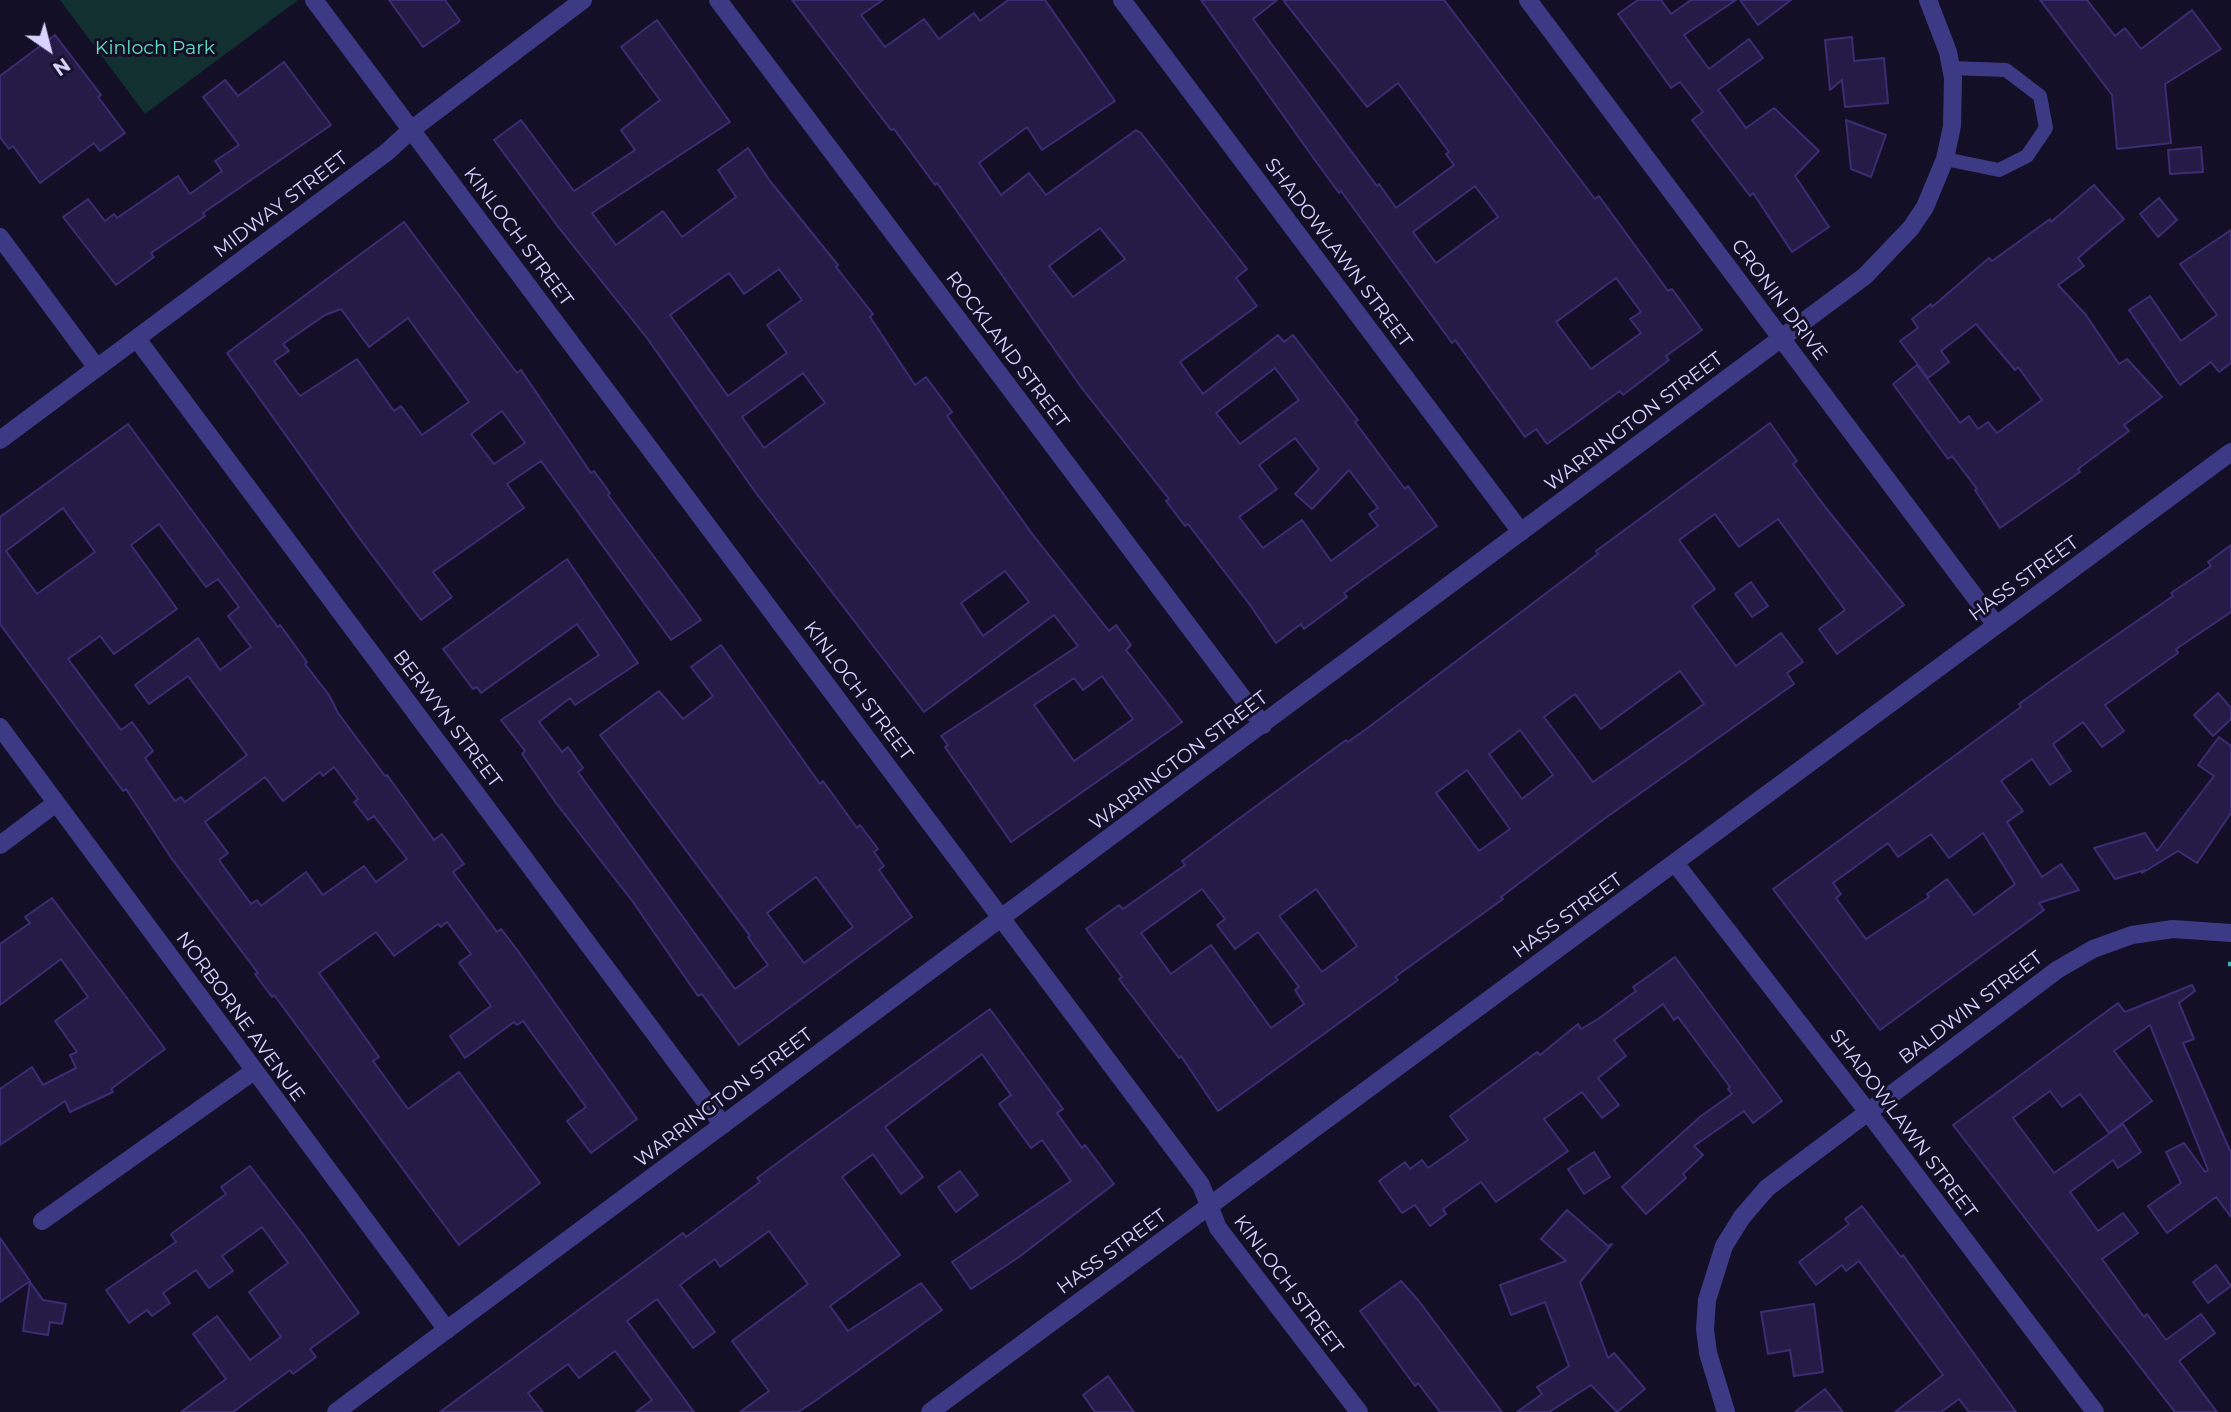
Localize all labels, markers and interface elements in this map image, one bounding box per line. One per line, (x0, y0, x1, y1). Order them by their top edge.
north arrow (14, 14, 84, 84)
park label: Kinloch Park (95, 37, 215, 59)
text: N (48, 53, 74, 80)
street label: MIDWAY STREET (210, 147, 352, 263)
street label: SHADOWLAWN STREET (1259, 154, 1417, 352)
street label: KINLOCH STREET (458, 163, 578, 311)
street label: CRONIN DRIVE (1726, 235, 1832, 365)
street label: ROCKLAND STREET (941, 267, 1073, 433)
street label: WARRINGTON STREET (1541, 348, 1727, 496)
street label: HASS STREET (1965, 532, 2083, 626)
street label: KINLOCH STREET (798, 617, 918, 765)
street label: BERWYN STREET (388, 646, 506, 792)
street label: WARRINGTON STREET (1086, 687, 1272, 835)
street label: HASS STREET (1509, 869, 1627, 963)
street label: NORBORNE AVENUE (171, 928, 309, 1106)
street label: BALDWIN STREET (1895, 947, 2047, 1069)
street label: WARRINGTON STREET (631, 1024, 817, 1172)
street label: SHADOWLAWN STREET (1824, 1025, 1982, 1223)
street label: HASS STREET (1053, 1205, 1171, 1299)
street label: KINLOCH STREET (1228, 1211, 1348, 1359)

